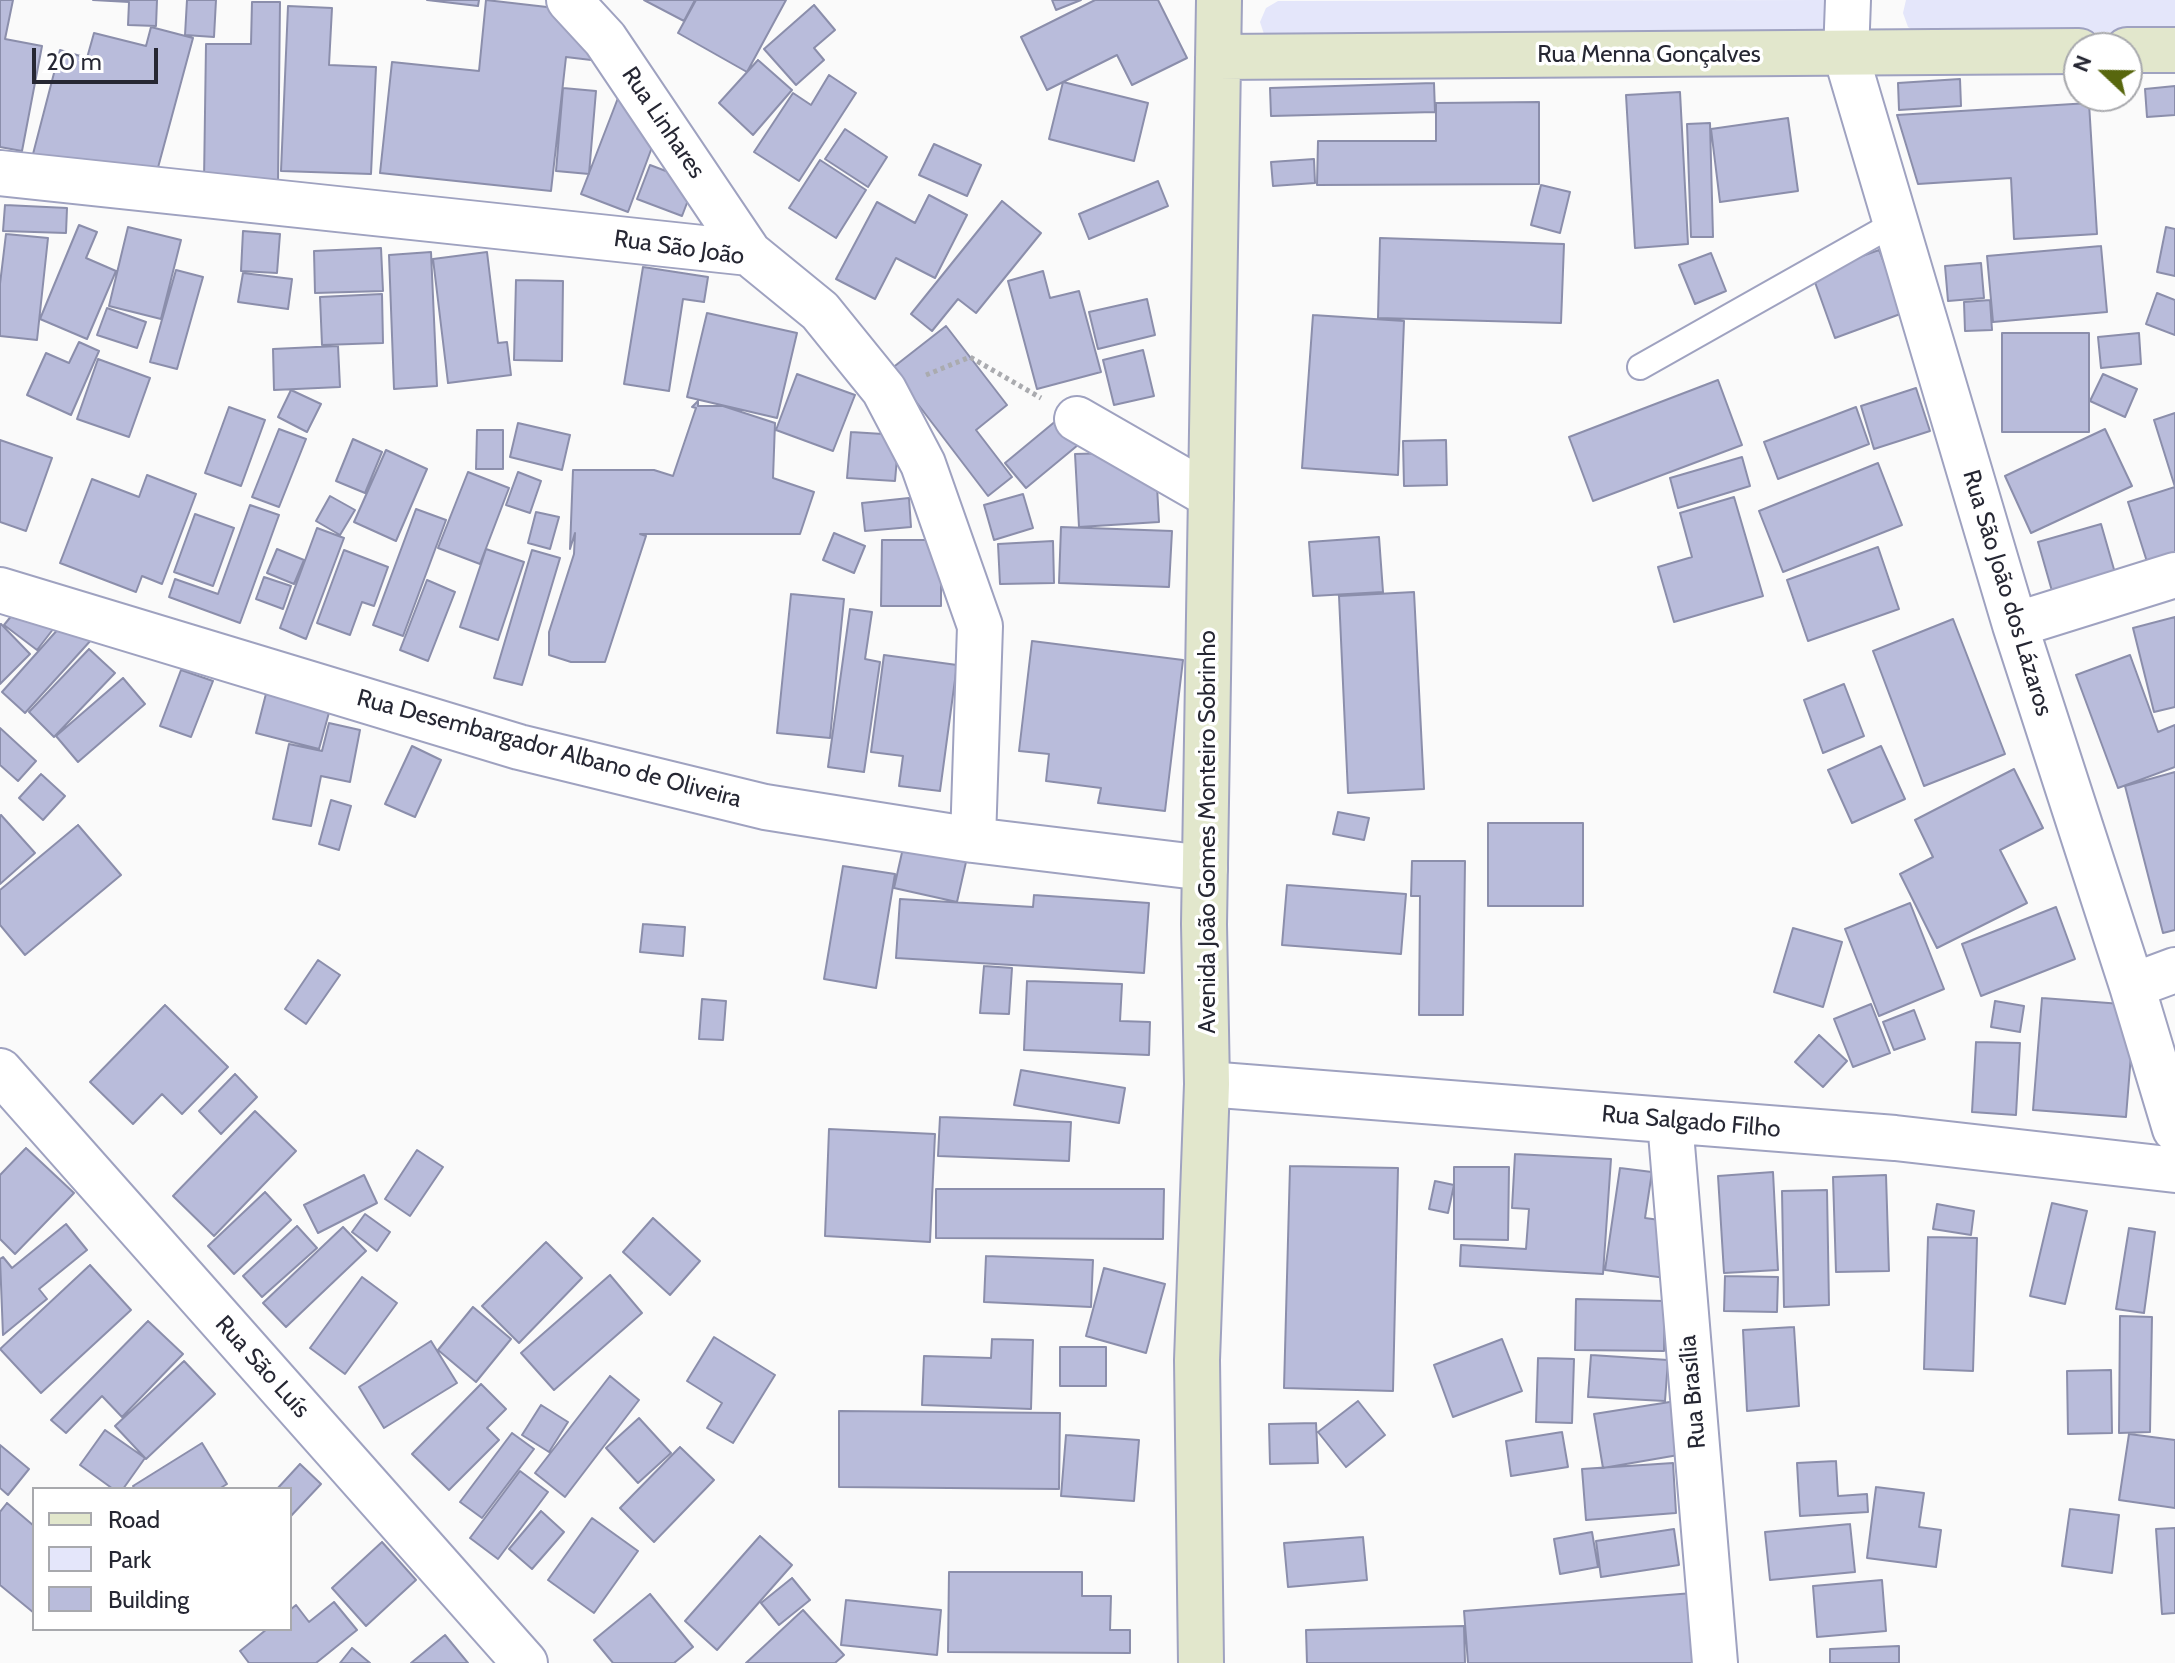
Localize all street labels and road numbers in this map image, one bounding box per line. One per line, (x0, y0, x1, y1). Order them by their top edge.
street label: Rua Menna Gonçalves (1537, 41, 1761, 69)
street label: Rua Linhares (615, 62, 711, 184)
street label: Rua São João (612, 225, 746, 271)
street label: Rua São João dos Lázaros (1956, 467, 2058, 719)
street label: Avenida João Gomes Monteiro Sobrinho (1194, 630, 1222, 1034)
street label: Rua Desembargador Albano de Oliveira (354, 684, 744, 814)
street label: Rua Salgado Filho (1600, 1100, 1782, 1144)
street label: Rua São Luís (209, 1310, 315, 1424)
street label: Rua Brasília (1674, 1334, 1712, 1450)

